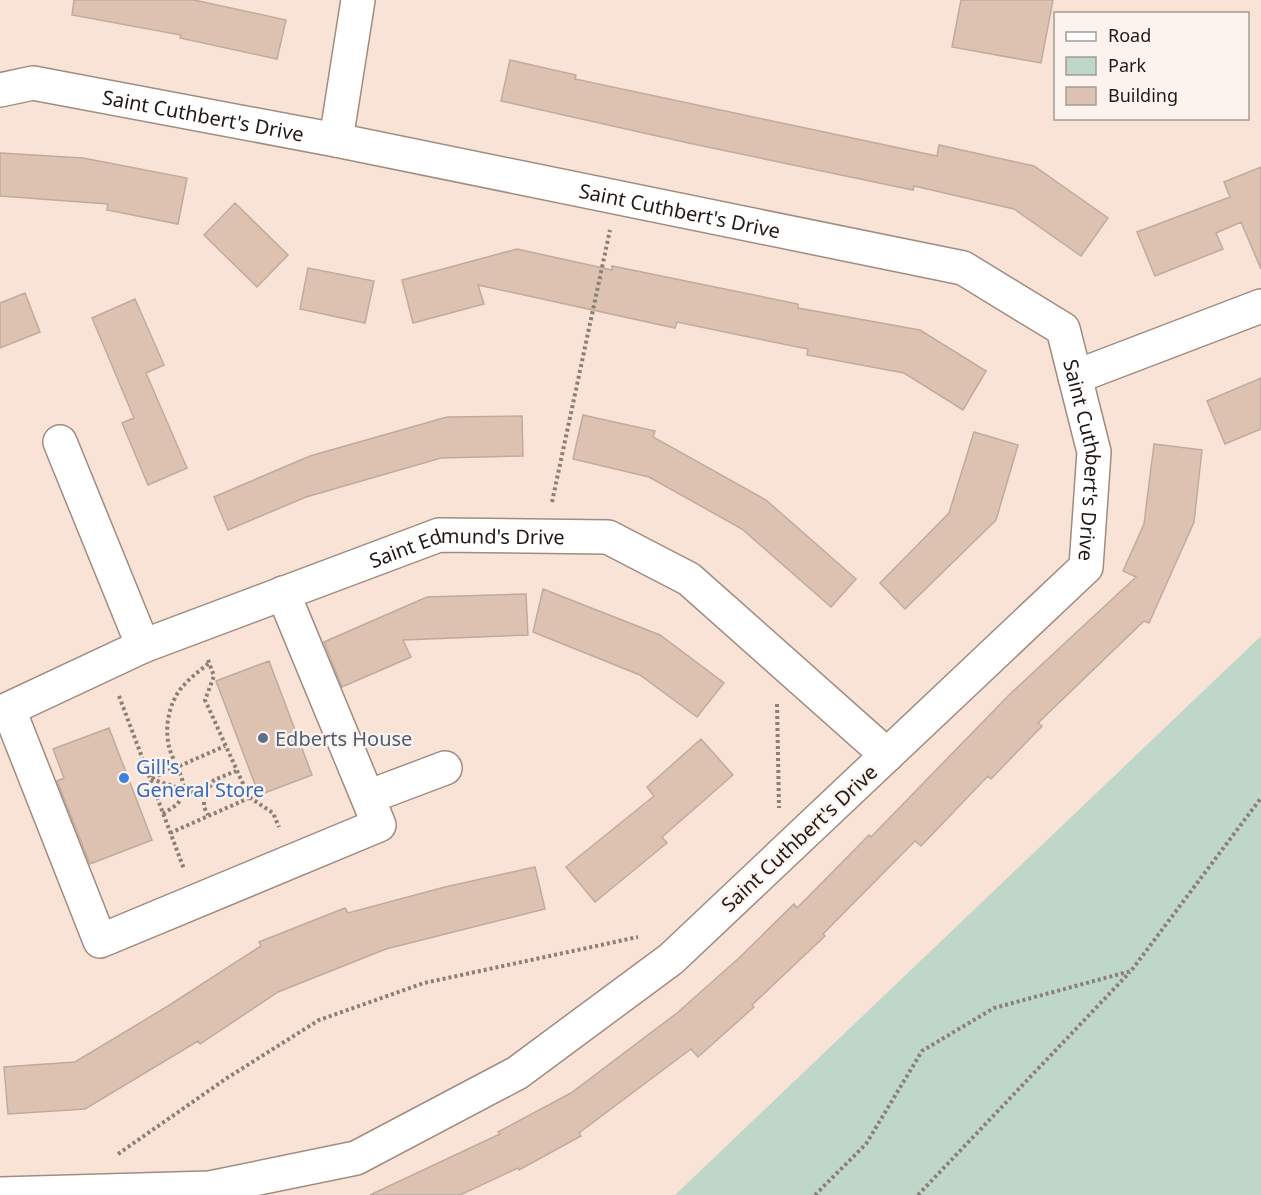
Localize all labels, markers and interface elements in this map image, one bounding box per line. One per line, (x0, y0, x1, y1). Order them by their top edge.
legend (1054, 12, 1249, 120)
text: Road (1108, 23, 1151, 47)
text: Park (1108, 53, 1146, 77)
street label: Saint Cuthbert's Drive (100, 83, 306, 147)
text: Building (1108, 83, 1178, 107)
street label: Saint Cuthbert's Drive (577, 177, 783, 244)
street label: Saint Cuthbert's Drive (1058, 356, 1107, 562)
street label: Saint Edmund's Drive (365, 522, 565, 574)
place label: Edberts House (275, 725, 412, 752)
marker: Edberts House (256, 731, 270, 745)
place label: Gill's General Store (136, 753, 264, 803)
street label: Saint Cuthbert's Drive (715, 758, 883, 918)
marker: Gill's General Store (117, 771, 131, 785)

